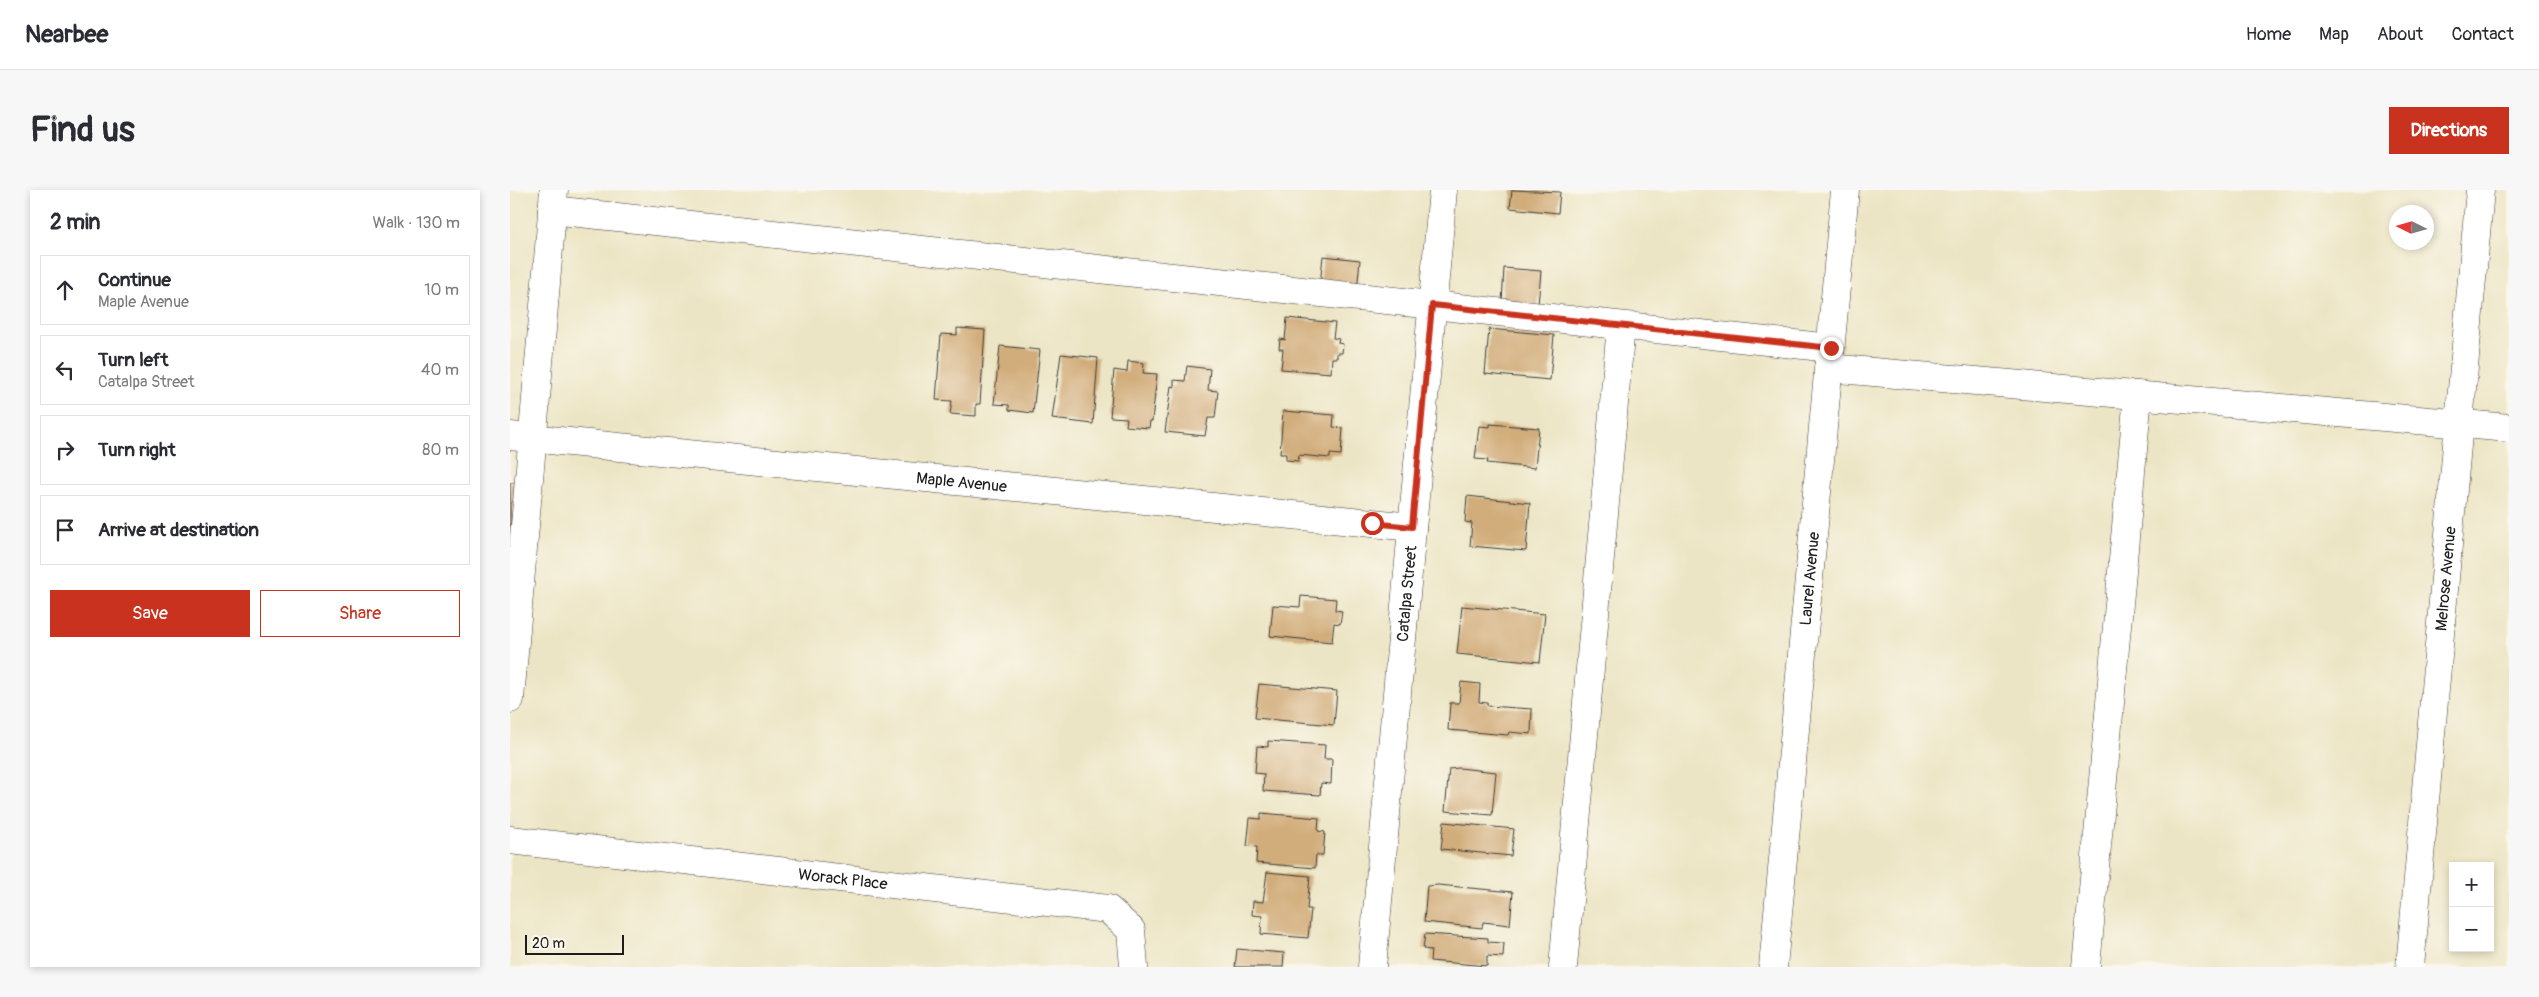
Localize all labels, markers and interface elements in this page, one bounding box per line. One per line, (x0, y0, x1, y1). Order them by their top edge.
text: Nearbee (25, 20, 108, 49)
text: Home (2246, 23, 2291, 46)
text: Map (2319, 23, 2349, 46)
text: About (2377, 23, 2423, 46)
text: Contact (2451, 23, 2514, 46)
button: Directions (2389, 107, 2509, 154)
text: Find us (30, 108, 135, 152)
north arrow (2389, 205, 2434, 250)
text: 2 min (50, 209, 100, 236)
text: Walk · 130 m (373, 213, 460, 233)
text: Continue (98, 268, 171, 292)
icon: ahead (51, 276, 79, 304)
text: 10 m (424, 280, 459, 300)
text: Maple Avenue (98, 292, 189, 312)
route end (1820, 337, 1843, 360)
text: Turn left (98, 348, 168, 372)
icon: left (51, 356, 79, 384)
text: 40 m (421, 360, 459, 380)
text: Catalpa Street (98, 372, 194, 392)
icon: right (51, 436, 79, 464)
text: Turn right (98, 438, 176, 462)
text: 80 m (422, 440, 459, 460)
street label: Maple Avenue (915, 468, 1008, 497)
route start (1361, 512, 1384, 535)
icon: arrive (51, 516, 79, 544)
text: Arrive at destination (98, 518, 259, 542)
street label: Melrose Avenue (2431, 525, 2461, 632)
street label: Laurel Avenue (1796, 531, 1824, 627)
street label: Catalpa Street (1393, 544, 1422, 643)
button: Save (50, 590, 250, 637)
button: Share (260, 590, 460, 637)
map controls (2449, 862, 2494, 952)
button: + (2449, 862, 2494, 907)
street label: Worack Place (797, 864, 889, 894)
button: − (2449, 907, 2494, 952)
scale bar (525, 932, 624, 955)
text: 20 m (532, 935, 565, 952)

